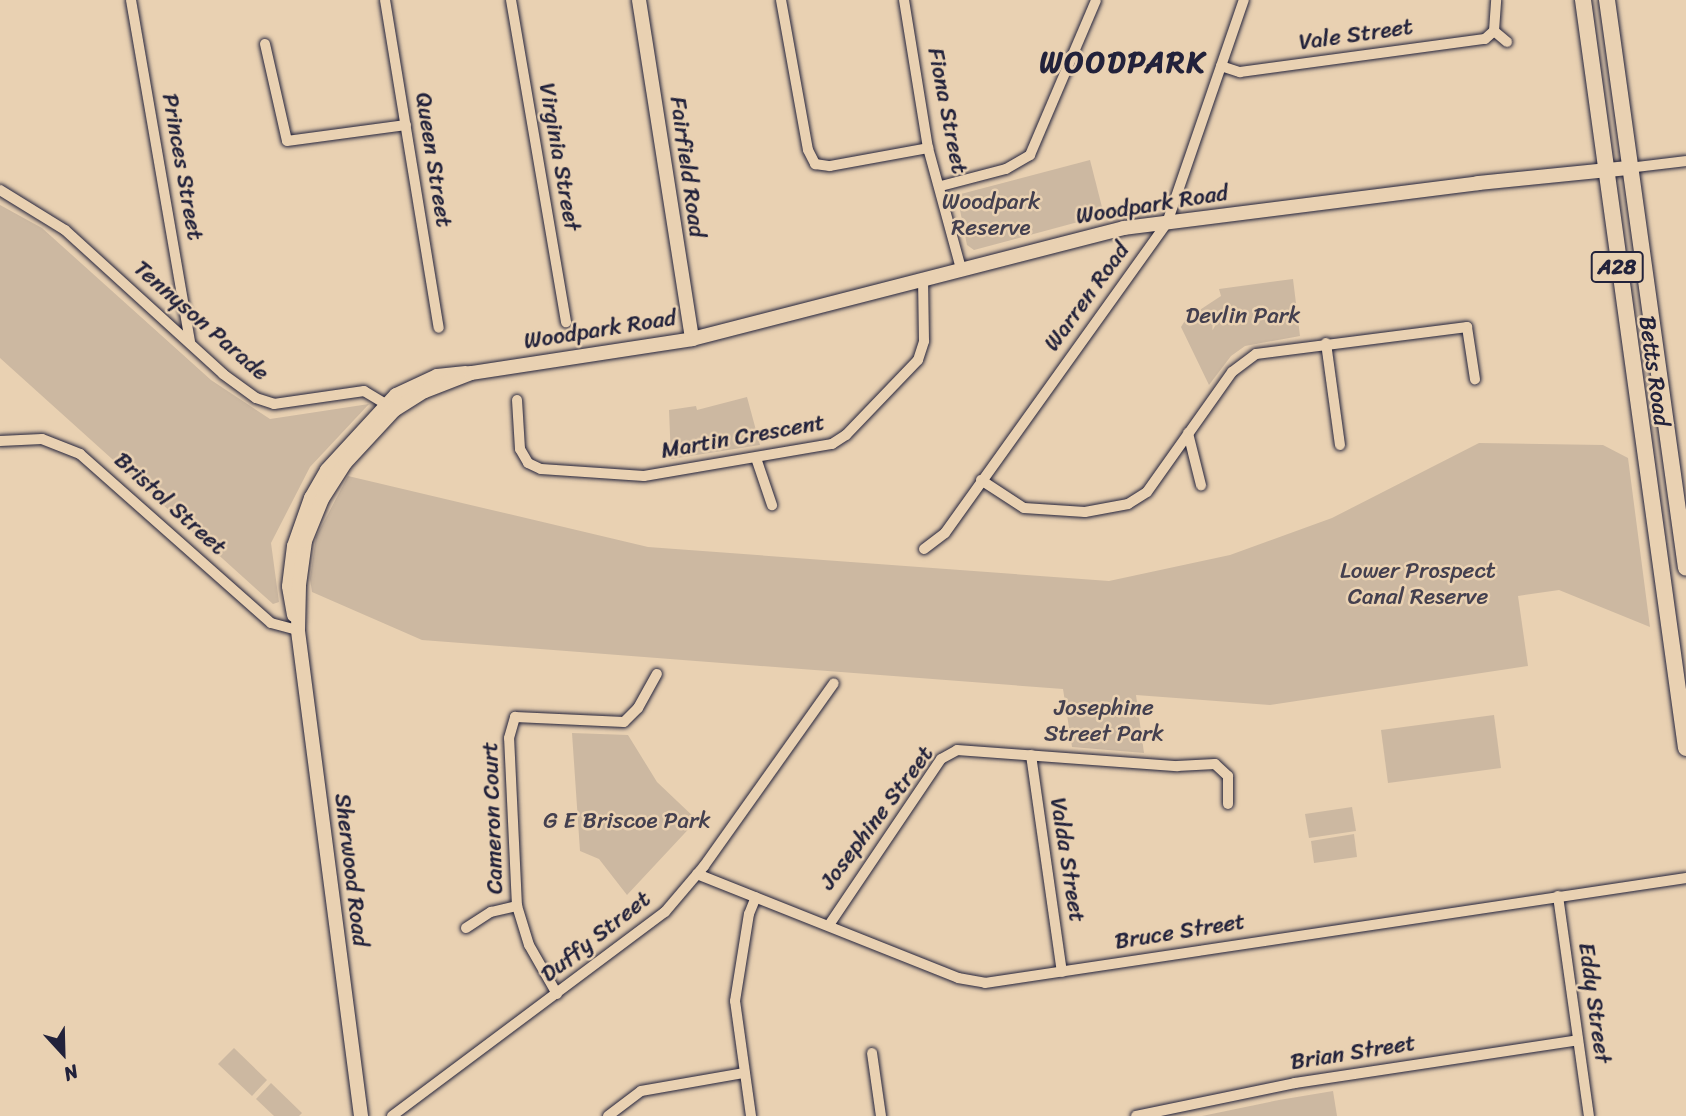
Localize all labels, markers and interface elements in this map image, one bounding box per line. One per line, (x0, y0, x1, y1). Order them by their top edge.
street label: Vale Street (1297, 13, 1415, 57)
district label: WOODPARK (1039, 44, 1207, 80)
street label: Fiona Street (921, 46, 973, 176)
street label: Virginia Street (532, 80, 586, 234)
street label: Princes Street (155, 91, 209, 243)
street label: Queen Street (409, 91, 457, 229)
street label: Fairfield Road (663, 95, 711, 239)
street label: Woodpark Road (1074, 179, 1230, 231)
park label: Woodpark Reserve (942, 188, 1040, 242)
street label: Warren Road (1038, 237, 1136, 357)
road number: A28 (1589, 250, 1645, 284)
street label: Tennyson Parade (128, 255, 274, 387)
park label: Devlin Park (1186, 302, 1300, 330)
street label: Woodpark Road (522, 304, 678, 356)
street label: Betts Road (1633, 314, 1675, 428)
street label: Martin Crescent (659, 409, 827, 465)
street label: Bristol Street (108, 447, 232, 561)
park label: Lower Prospect Canal Reserve (1340, 557, 1496, 611)
park label: Josephine Street Park (1044, 694, 1164, 748)
street label: Cameron Court (477, 741, 509, 895)
street label: Josephine Street (814, 741, 940, 895)
street label: Sherwood Road (328, 792, 374, 948)
street label: Valda Street (1043, 795, 1091, 925)
park label: G E Briscoe Park (543, 807, 711, 835)
street label: Duffy Street (536, 886, 656, 988)
street label: Bruce Street (1112, 908, 1248, 956)
street label: Eddy Street (1572, 941, 1616, 1065)
north arrow (28, 1018, 98, 1088)
street label: Brian Street (1288, 1029, 1418, 1077)
text: N (59, 1055, 83, 1091)

